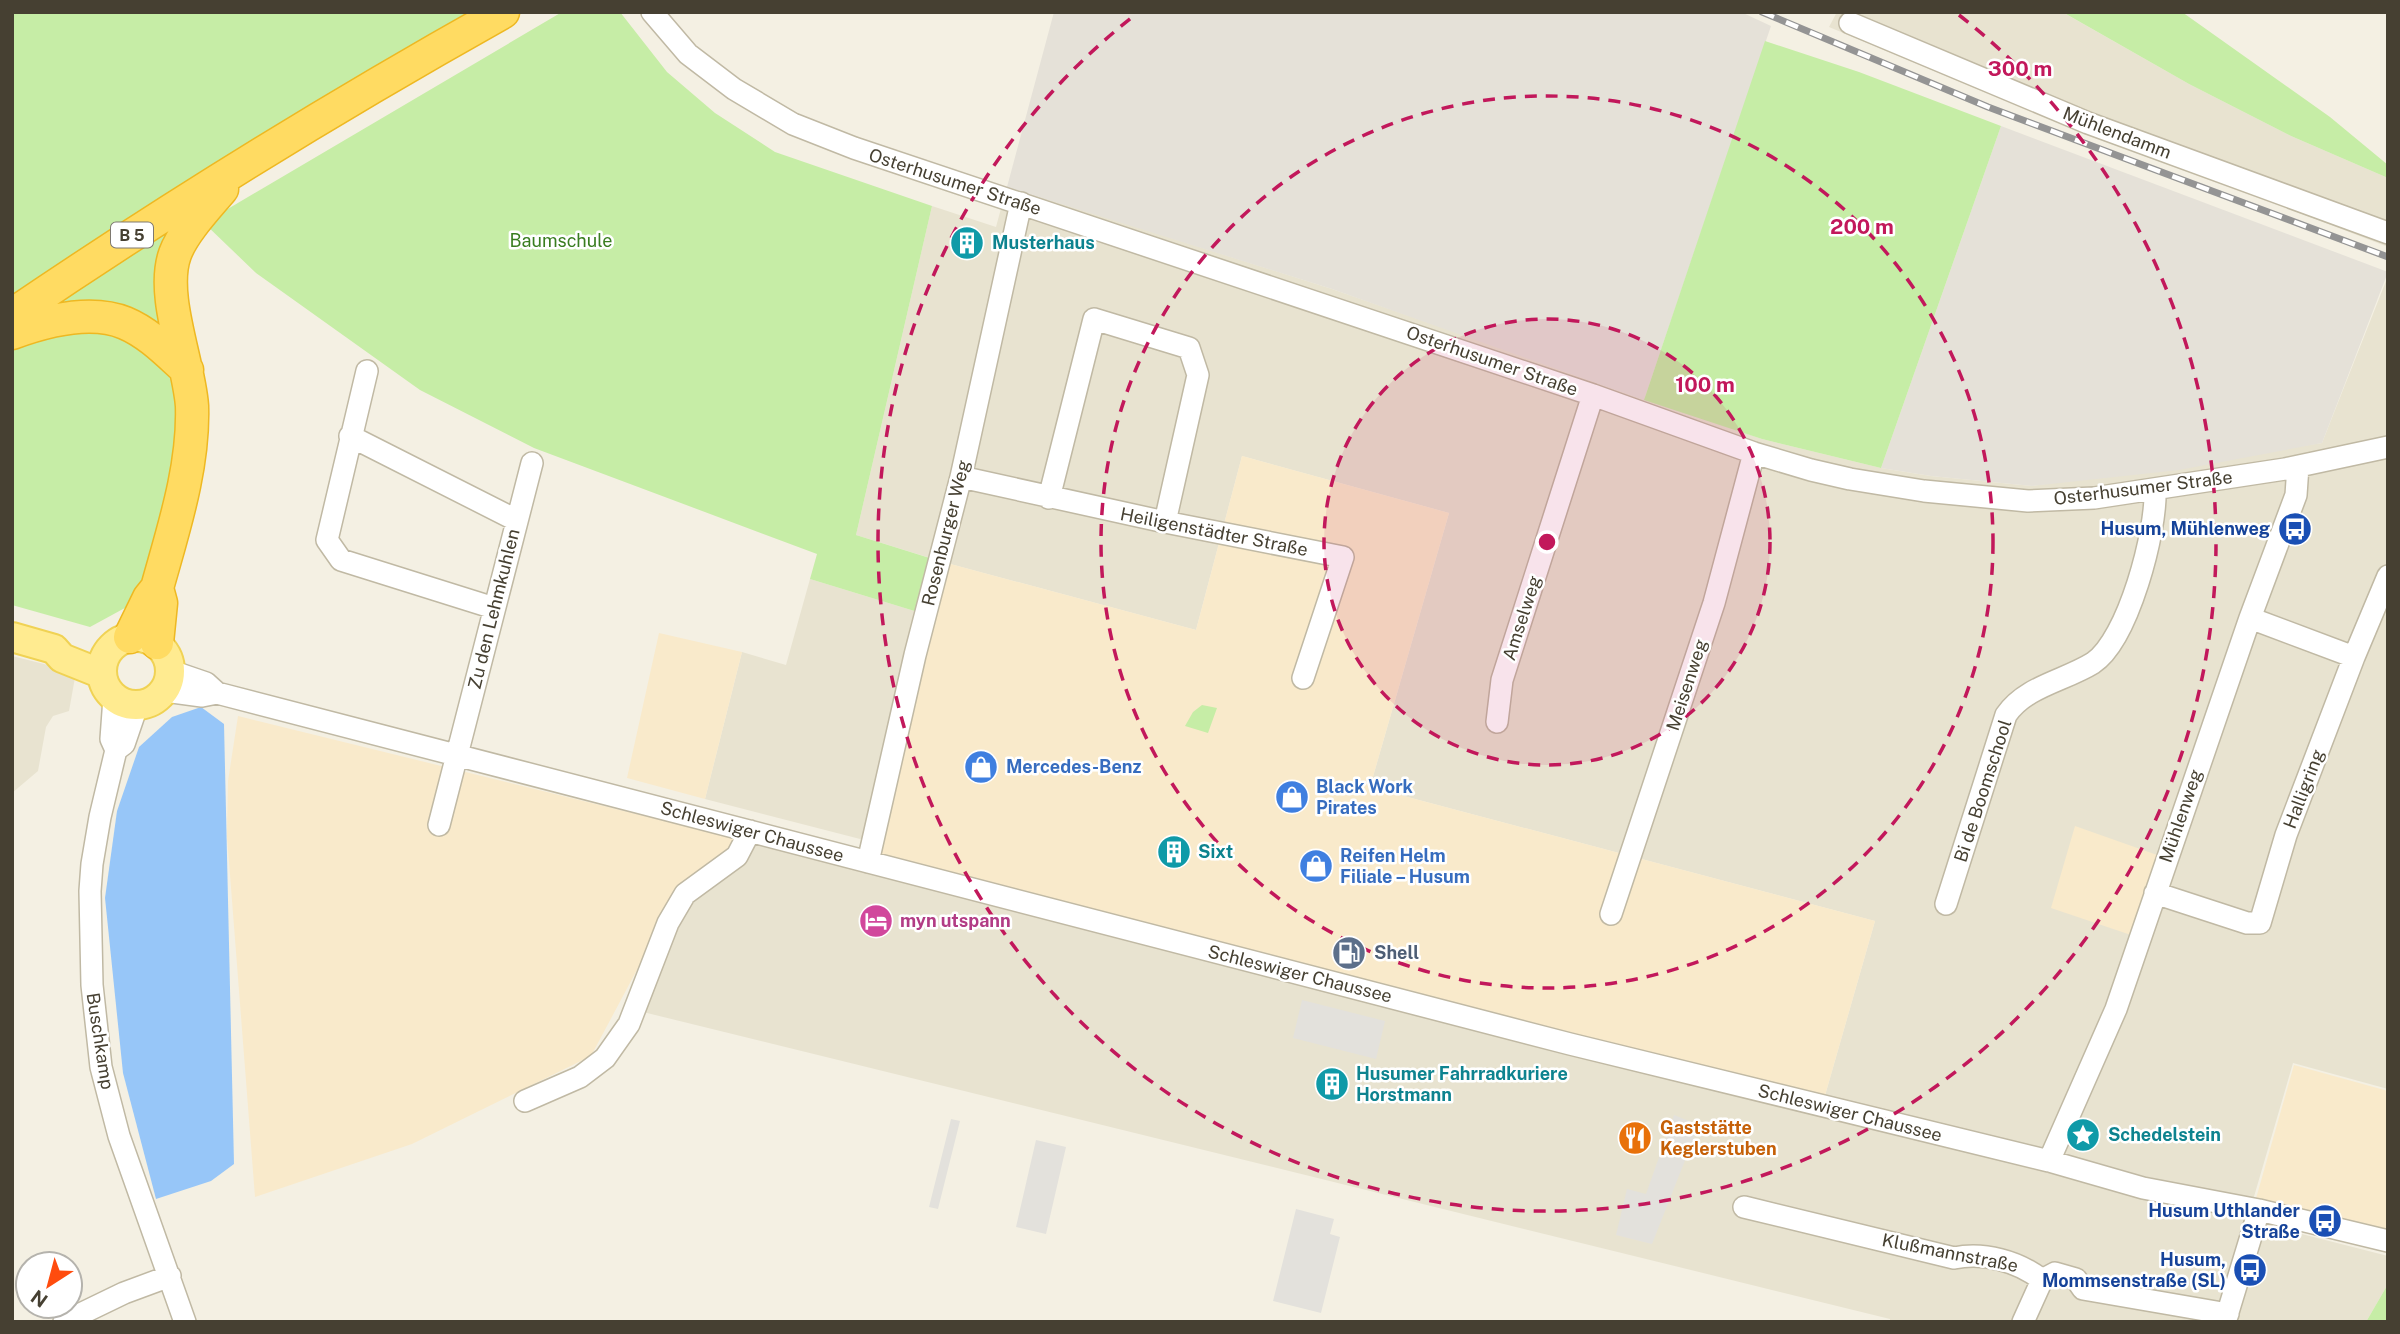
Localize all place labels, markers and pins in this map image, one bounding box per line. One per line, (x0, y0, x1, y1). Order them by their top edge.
building icon: Musterhaus (948, 224, 986, 262)
place label: Musterhaus (992, 232, 1095, 253)
bus stop icon: Husum, Mühlenweg (2276, 510, 2314, 548)
place label: Husum, Mühlenweg (2101, 518, 2270, 539)
centre of rings (1535, 530, 1559, 554)
shop icon: Mercedes-Benz (962, 748, 1000, 786)
place label: Mercedes-Benz (1006, 756, 1141, 777)
place label: Black Work Pirates (1316, 776, 1414, 818)
shop icon: Black Work Pirates (1273, 778, 1311, 816)
building icon: Sixt (1155, 833, 1193, 871)
place label: Sixt (1198, 841, 1233, 862)
place label: Reifen Helm Filiale – Husum (1340, 845, 1470, 887)
shop icon: Reifen Helm Filiale – Husum (1297, 847, 1335, 885)
hotel icon: myn utspann (857, 902, 895, 940)
place label: myn utspann (900, 910, 1011, 931)
fuel station icon: Shell (1330, 934, 1368, 972)
place label: Shell (1374, 942, 1419, 963)
place label: Husumer Fahrradkuriere Horstmann (1356, 1063, 1568, 1105)
building icon: Husumer Fahrradkuriere Horstmann (1313, 1065, 1351, 1103)
place icon: Schedelstein (2064, 1116, 2102, 1154)
place label: Gaststätte Keglerstuben (1660, 1117, 1777, 1159)
restaurant icon: Gaststätte Keglerstuben (1616, 1119, 1654, 1157)
place label: Schedelstein (2108, 1124, 2221, 1145)
place label: Husum Uthlander Straße (2148, 1200, 2301, 1242)
bus stop icon: Husum Uthlander Straße (2306, 1202, 2344, 1240)
place label: Husum, Mommsenstraße (SL) (2042, 1249, 2226, 1291)
bus stop icon: Husum, Mommsenstraße (SL) (2231, 1251, 2269, 1289)

